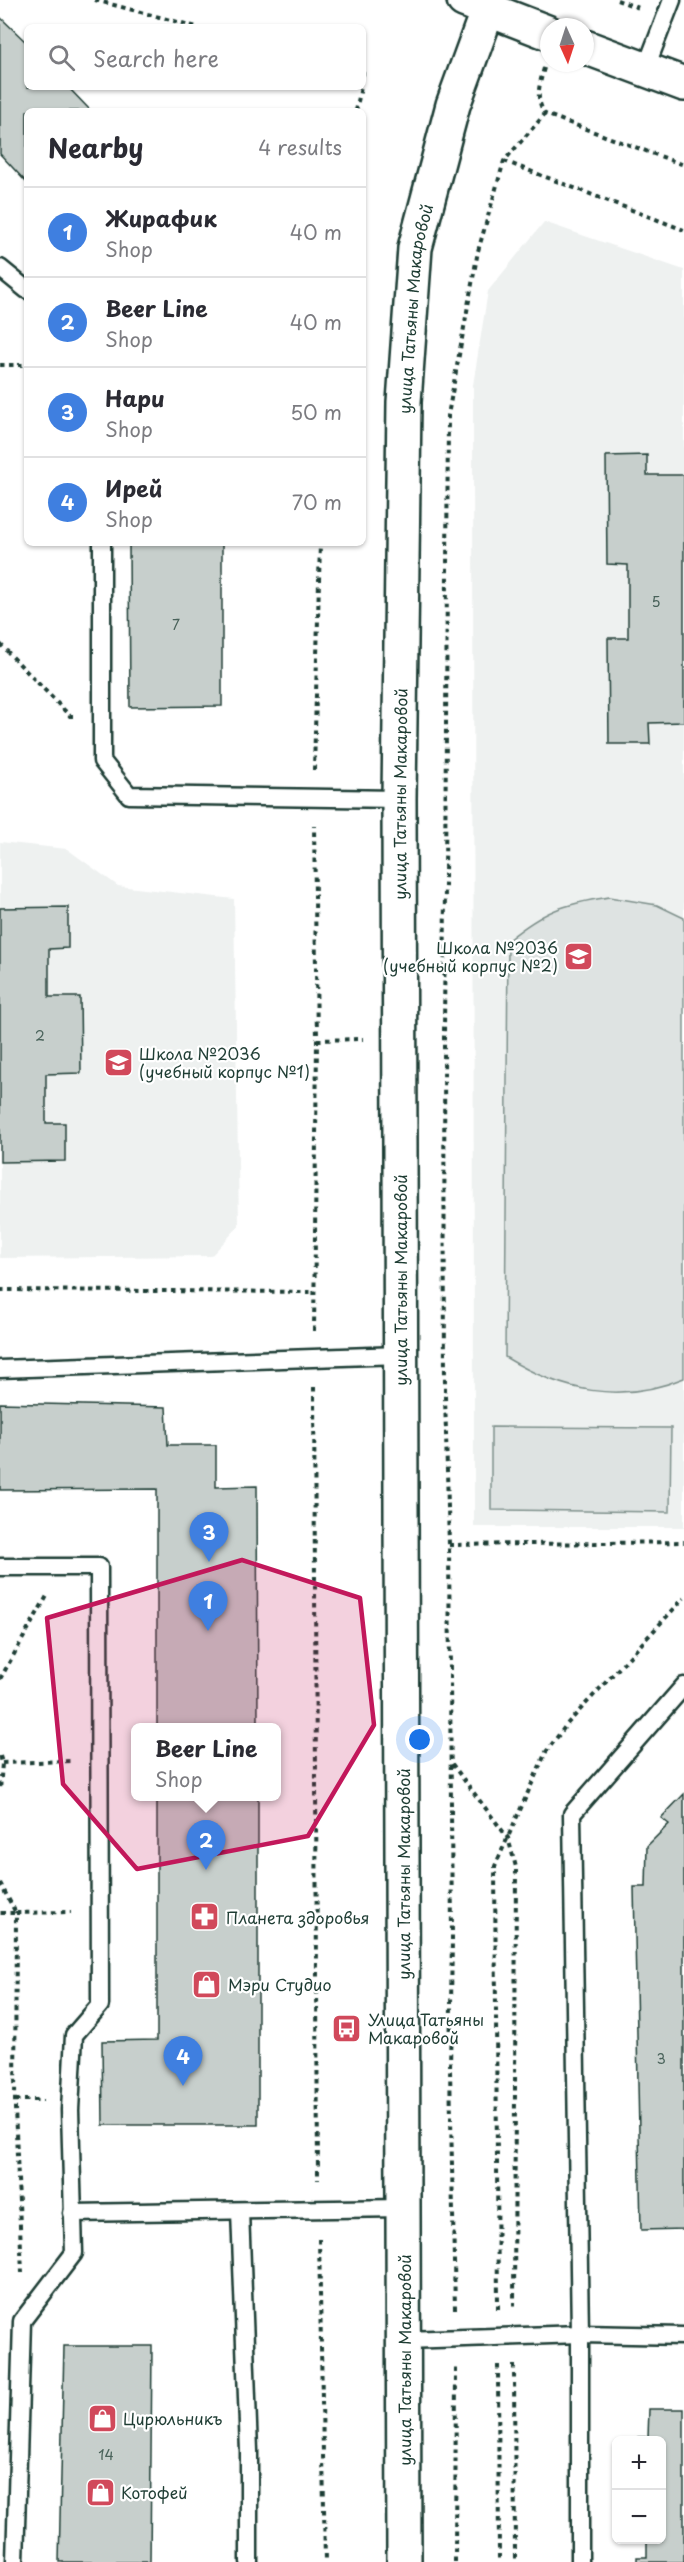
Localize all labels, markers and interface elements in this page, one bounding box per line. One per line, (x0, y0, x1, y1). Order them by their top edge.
north arrow (540, 18, 594, 72)
search box (24, 24, 366, 90)
icon: search (45, 41, 78, 74)
text: Search here (93, 41, 219, 74)
text: Nearby (48, 128, 143, 167)
text: 4 results (258, 132, 342, 162)
text: Жирафик (105, 201, 217, 234)
street label: улица Татьяны Макаровой (392, 201, 438, 414)
text: 1 (63, 217, 72, 247)
text: 40 m (290, 217, 342, 247)
text: Shop (105, 234, 153, 264)
text: Beer Line (105, 291, 208, 324)
text: 2 (60, 307, 75, 337)
text: 40 m (290, 307, 342, 337)
text: Shop (105, 324, 153, 354)
text: Нари (105, 381, 165, 414)
text: 3 (61, 397, 74, 427)
text: 50 m (290, 397, 342, 427)
text: Shop (105, 414, 153, 444)
text: Ирей (105, 471, 162, 504)
text: 4 (61, 487, 74, 517)
text: 70 m (292, 487, 342, 517)
text: Shop (105, 504, 153, 534)
house number: 5 (651, 591, 661, 612)
house number: 7 (172, 614, 180, 635)
street label: улица Татьяны Макаровой (387, 688, 412, 900)
place label: Школа №2036 (учебный корпус №2) (383, 935, 558, 977)
school or university icon: Школа №2036 (учебный корпус №2) (563, 940, 595, 972)
house number: 2 (35, 1025, 45, 1046)
place label: Школа №2036 (учебный корпус №1) (139, 1041, 310, 1083)
school or university icon: Школа №2036 (учебный корпус №1) (102, 1046, 134, 1078)
street label: улица Татьяны Макаровой (388, 1174, 412, 1386)
pin: 3 (190, 1512, 228, 1562)
pin: 1 (188, 1582, 228, 1631)
popup (131, 1723, 281, 1801)
your location (405, 1725, 434, 1754)
text: Beer Line (155, 1731, 257, 1764)
text: Shop (155, 1764, 202, 1794)
street label: улица Татьяны Макаровой (391, 1768, 415, 1980)
pin: 2 (186, 1820, 226, 1870)
pharmacy icon: Планета здоровья (189, 1901, 221, 1933)
place label: Планета здоровья (226, 1905, 370, 1929)
shop icon: Мэри Студио (191, 1968, 223, 2000)
place label: Мэри Студио (228, 1972, 332, 1996)
place label: Улица Татьяны Макаровой (368, 2007, 484, 2049)
bus stop icon: Улица Татьяны Макаровой (331, 2012, 363, 2044)
pin: 4 (164, 2036, 202, 2086)
house number: 3 (656, 2048, 666, 2069)
street label: улица Татьяны Макаровой (392, 2254, 416, 2466)
shop icon: Цирюльникъ (86, 2402, 118, 2434)
place label: Цирюльникъ (123, 2406, 222, 2430)
map controls (612, 2436, 666, 2544)
button: + (612, 2436, 666, 2490)
house number: 14 (98, 2444, 114, 2465)
shop icon: Котофей (84, 2476, 116, 2508)
place label: Котофей (121, 2480, 188, 2504)
button: − (612, 2490, 666, 2544)

